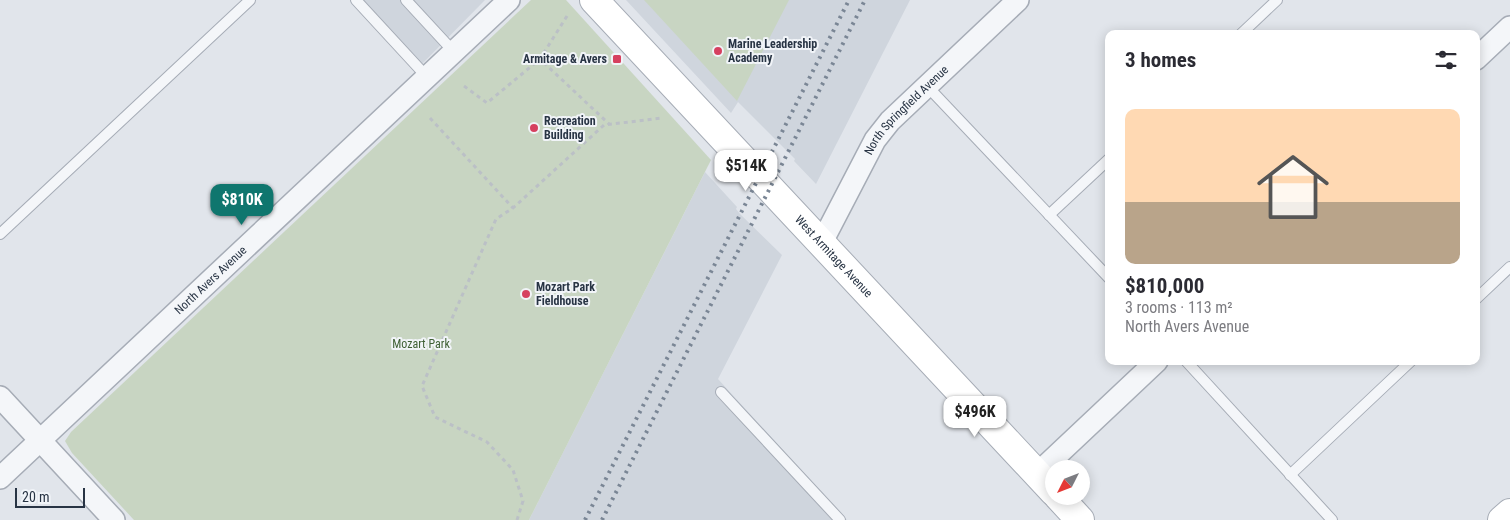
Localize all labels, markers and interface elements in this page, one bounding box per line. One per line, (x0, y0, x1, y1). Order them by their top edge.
place label: Marine Leadership Academy (728, 37, 817, 65)
marker: Marine Leadership Academy (712, 45, 724, 57)
icon: filters (1432, 46, 1460, 74)
text: 3 homes (1125, 48, 1196, 72)
place label: Armitage & Avers (523, 52, 608, 66)
marker: Armitage & Avers (611, 53, 623, 65)
street label: North Springfield Avenue (862, 62, 951, 157)
place label: Recreation Building (544, 114, 596, 142)
marker: Recreation Building (528, 122, 540, 134)
icon: home (1248, 142, 1338, 232)
pin: $514K (711, 150, 781, 192)
text: $514K (725, 156, 767, 175)
pin: $810K (207, 184, 277, 226)
text: $810K (221, 190, 263, 209)
street label: West Armitage Avenue (792, 213, 876, 301)
street label: North Avers Avenue (172, 243, 250, 317)
text: $810,000 (1125, 274, 1204, 298)
place label: Mozart Park Fieldhouse (536, 280, 595, 308)
marker: Mozart Park Fieldhouse (520, 288, 532, 300)
text: 3 rooms · 113 m² (1125, 298, 1233, 317)
text: North Avers Avenue (1125, 317, 1249, 336)
park label: Mozart Park (392, 337, 450, 351)
pin: $496K (940, 396, 1010, 438)
text: $496K (954, 402, 996, 421)
north arrow (1045, 460, 1090, 505)
map controls (1045, 460, 1090, 505)
scale bar (15, 485, 85, 508)
text: 20 m (22, 489, 50, 505)

